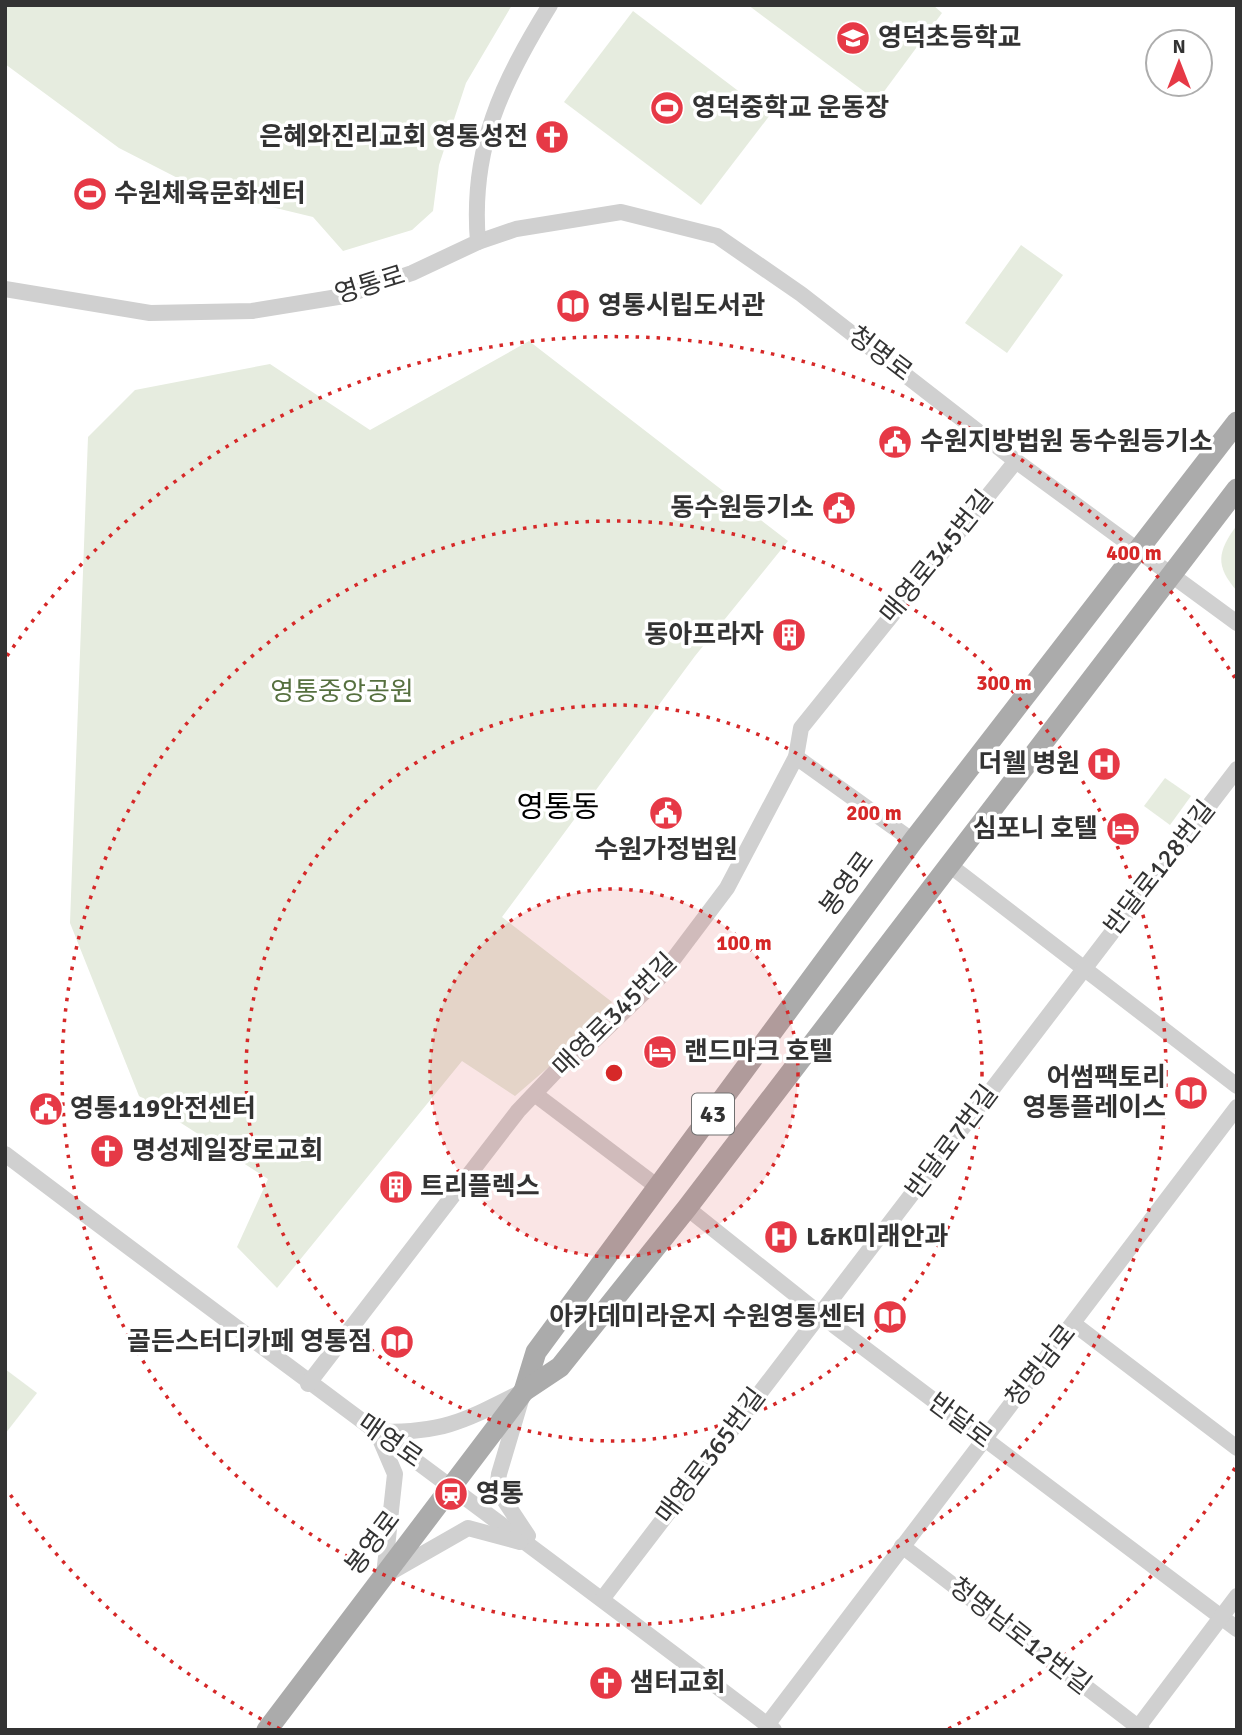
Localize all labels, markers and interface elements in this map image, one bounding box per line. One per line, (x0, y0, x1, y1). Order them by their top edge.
school or university icon: 영덕초등학교 (834, 19, 872, 57)
place label: 영덕초등학교 (878, 22, 1022, 54)
north arrow (1144, 28, 1214, 98)
text: N (1172, 35, 1186, 59)
sports icon: 영덕중학교 운동장 (648, 89, 686, 127)
place label: 영덕중학교 운동장 (692, 92, 889, 124)
church icon: 은혜와진리교회 영통성전 (533, 118, 571, 156)
place label: 은혜와진리교회 영통성전 (259, 121, 528, 153)
sports icon: 수원체육문화센터 (71, 175, 109, 213)
place label: 수원체육문화센터 (114, 178, 305, 210)
street label: 영통로 (331, 259, 409, 311)
library icon: 영통시립도서관 (554, 287, 592, 325)
place label: 영통시립도서관 (598, 290, 766, 322)
street label: 청명로 (842, 320, 918, 388)
public building icon: 수원지방법원 동수원등기소 (876, 423, 914, 461)
place label: 수원지방법원 동수원등기소 (920, 426, 1213, 458)
street label: 매영로345번길 (874, 484, 1000, 630)
public building icon: 동수원등기소 (820, 489, 858, 527)
place label: 동수원등기소 (670, 492, 814, 524)
text: 400 m (1106, 540, 1162, 566)
building icon: 동아프라자 (770, 616, 808, 654)
place label: 동아프라자 (644, 619, 764, 651)
text: 300 m (976, 670, 1032, 696)
park label: 영통중앙공원 (270, 676, 414, 708)
hospital icon: 더웰 병원 (1085, 745, 1123, 783)
place label: 더웰 병원 (979, 748, 1080, 780)
district label: 영통동 (517, 789, 599, 826)
public building icon: 수원가정법원 (647, 794, 685, 832)
street label: 반달로128번길 (1098, 794, 1222, 942)
text: 200 m (846, 800, 902, 826)
hotel icon: 심포니 호텔 (1104, 810, 1142, 848)
place label: 심포니 호텔 (973, 813, 1098, 845)
place label: 수원가정법원 (594, 834, 738, 866)
street label: 봉영로 (813, 846, 881, 922)
text: 100 m (716, 930, 772, 956)
street label: 매영로345번길 (547, 947, 683, 1083)
hotel icon: 랜드마크 호텔 (641, 1033, 679, 1071)
place label: 랜드마크 호텔 (684, 1036, 833, 1068)
centre of rings (602, 1061, 626, 1085)
place label: 어썸팩토리 영통플레이스 (1022, 1062, 1166, 1124)
library icon: 어썸팩토리 영통플레이스 (1172, 1074, 1210, 1112)
street label: 반달로7번길 (899, 1079, 1005, 1205)
public building icon: 영통119안전센터 (27, 1090, 65, 1128)
place label: 영통119안전센터 (70, 1093, 256, 1125)
road number: 43 (692, 1094, 734, 1134)
church icon: 명성제일장로교회 (88, 1132, 126, 1170)
place label: 명성제일장로교회 (132, 1135, 323, 1167)
building icon: 트리플렉스 (377, 1168, 415, 1206)
place label: 트리플렉스 (420, 1171, 540, 1203)
hospital icon: L&K미래안과 (762, 1218, 800, 1256)
place label: L&K미래안과 (806, 1221, 949, 1253)
library icon: 아카데미라운지 수원영통센터 (871, 1298, 909, 1336)
place label: 아카데미라운지 수원영통센터 (549, 1301, 866, 1333)
street label: 청명남로 (999, 1318, 1083, 1414)
library icon: 골든스터디카페 영통점 (378, 1323, 416, 1361)
place label: 골든스터디카페 영통점 (127, 1326, 372, 1358)
street label: 매영로365번길 (650, 1382, 772, 1530)
street label: 반달로 (922, 1387, 998, 1455)
street label: 매영로 (351, 1407, 429, 1475)
station icon: 영통 (432, 1475, 470, 1513)
place label: 영통 (476, 1478, 524, 1510)
street label: 봉영로 (339, 1505, 407, 1581)
street label: 청명남로12번길 (943, 1571, 1097, 1701)
church icon: 샘터교회 (587, 1664, 625, 1702)
place label: 샘터교회 (630, 1667, 726, 1699)

